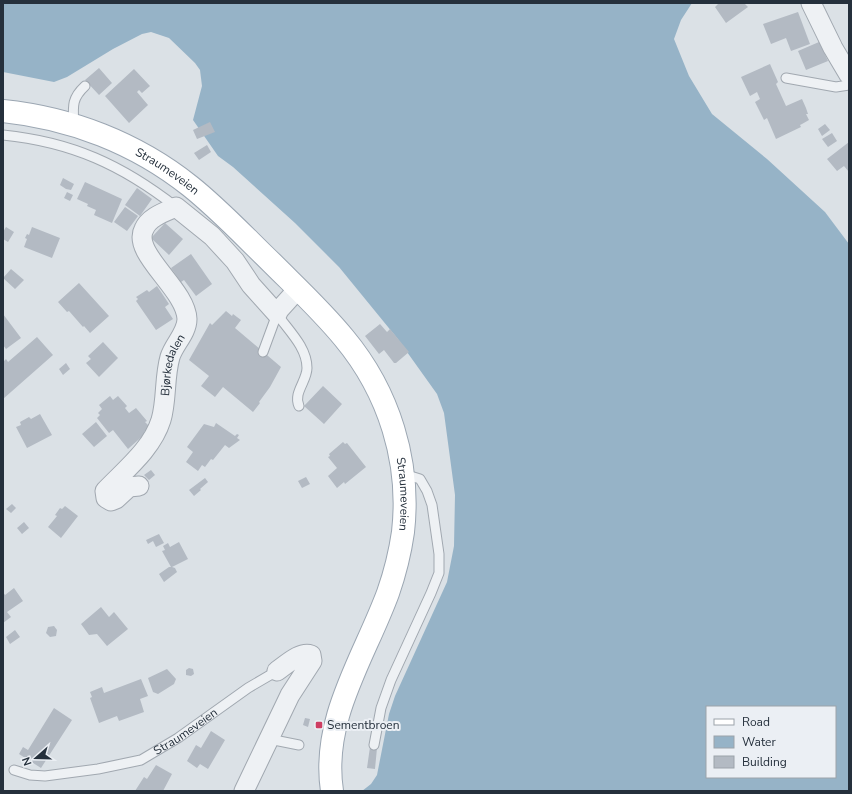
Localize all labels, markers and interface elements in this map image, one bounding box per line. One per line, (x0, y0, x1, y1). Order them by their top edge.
street label: Straumeveien (133, 144, 203, 198)
street label: Bjørkedalen (157, 331, 189, 396)
street label: Straumeveien (392, 456, 413, 532)
street label: Straumeveien (150, 704, 221, 759)
legend (706, 706, 836, 778)
text: Road (742, 714, 770, 730)
place label: Sementbroen (327, 717, 400, 733)
marker: Sementbroen (314, 720, 324, 730)
text: Water (742, 734, 776, 750)
north arrow (16, 738, 56, 778)
text: Building (742, 754, 787, 770)
text: N (19, 755, 36, 768)

